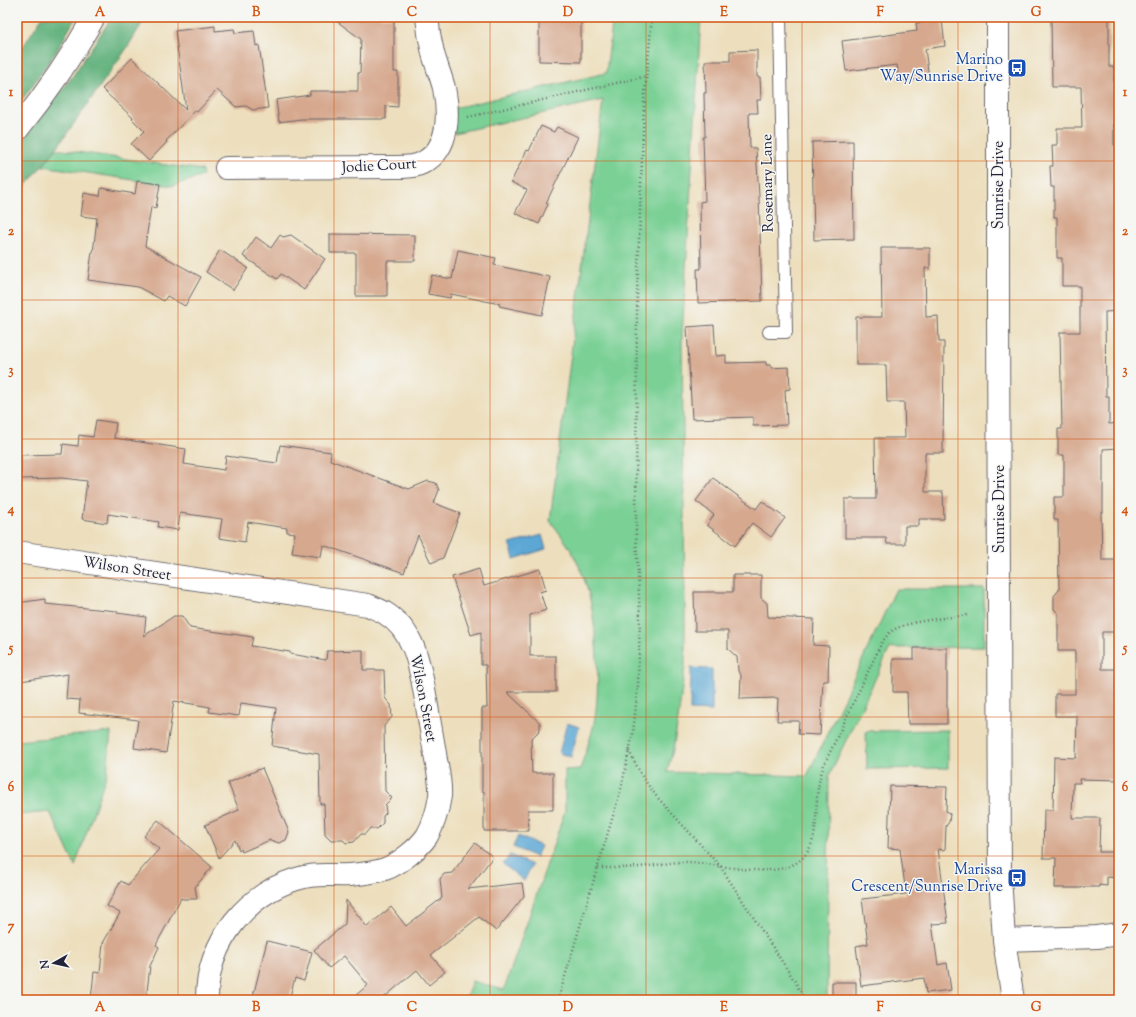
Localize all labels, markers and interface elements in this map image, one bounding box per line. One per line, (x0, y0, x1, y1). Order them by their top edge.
text: A (95, 4, 106, 22)
text: B (252, 4, 261, 22)
text: C (407, 4, 417, 22)
text: D (563, 4, 573, 22)
text: E (720, 4, 728, 22)
text: F (876, 4, 884, 22)
text: G (1031, 4, 1042, 22)
place label: Marino Way/Sunrise Drive (880, 50, 1003, 88)
bus stop icon: Marino Way/Sunrise Drive (1006, 57, 1028, 79)
text: 1 (9, 84, 14, 102)
text: 1 (1123, 84, 1128, 102)
street label: Rosemary Lane (757, 134, 780, 232)
street label: Sunrise Drive (989, 141, 1010, 229)
street label: Jodie Court (340, 154, 417, 179)
text: 2 (8, 223, 15, 241)
text: 2 (1122, 223, 1129, 241)
text: 3 (8, 362, 14, 380)
text: 3 (1122, 362, 1128, 380)
street label: Sunrise Drive (990, 465, 1011, 553)
text: 4 (7, 501, 15, 519)
text: 4 (1121, 501, 1129, 519)
street label: Wilson Street (81, 552, 172, 587)
text: 5 (8, 640, 14, 658)
text: 5 (1122, 640, 1128, 658)
street label: Wilson Street (404, 653, 441, 744)
text: 6 (8, 779, 15, 797)
text: 6 (1122, 779, 1129, 797)
place label: Marissa Crescent/Sunrise Drive (851, 860, 1003, 898)
bus stop icon: Marissa Crescent/Sunrise Drive (1006, 867, 1028, 889)
text: 7 (8, 918, 15, 936)
text: 7 (1122, 918, 1129, 936)
north arrow (34, 943, 74, 983)
text: N (37, 959, 54, 971)
text: A (95, 999, 106, 1017)
text: B (252, 999, 261, 1017)
text: C (407, 999, 417, 1017)
text: D (563, 999, 573, 1017)
text: E (720, 999, 728, 1017)
text: F (876, 999, 884, 1017)
text: G (1031, 999, 1042, 1017)

